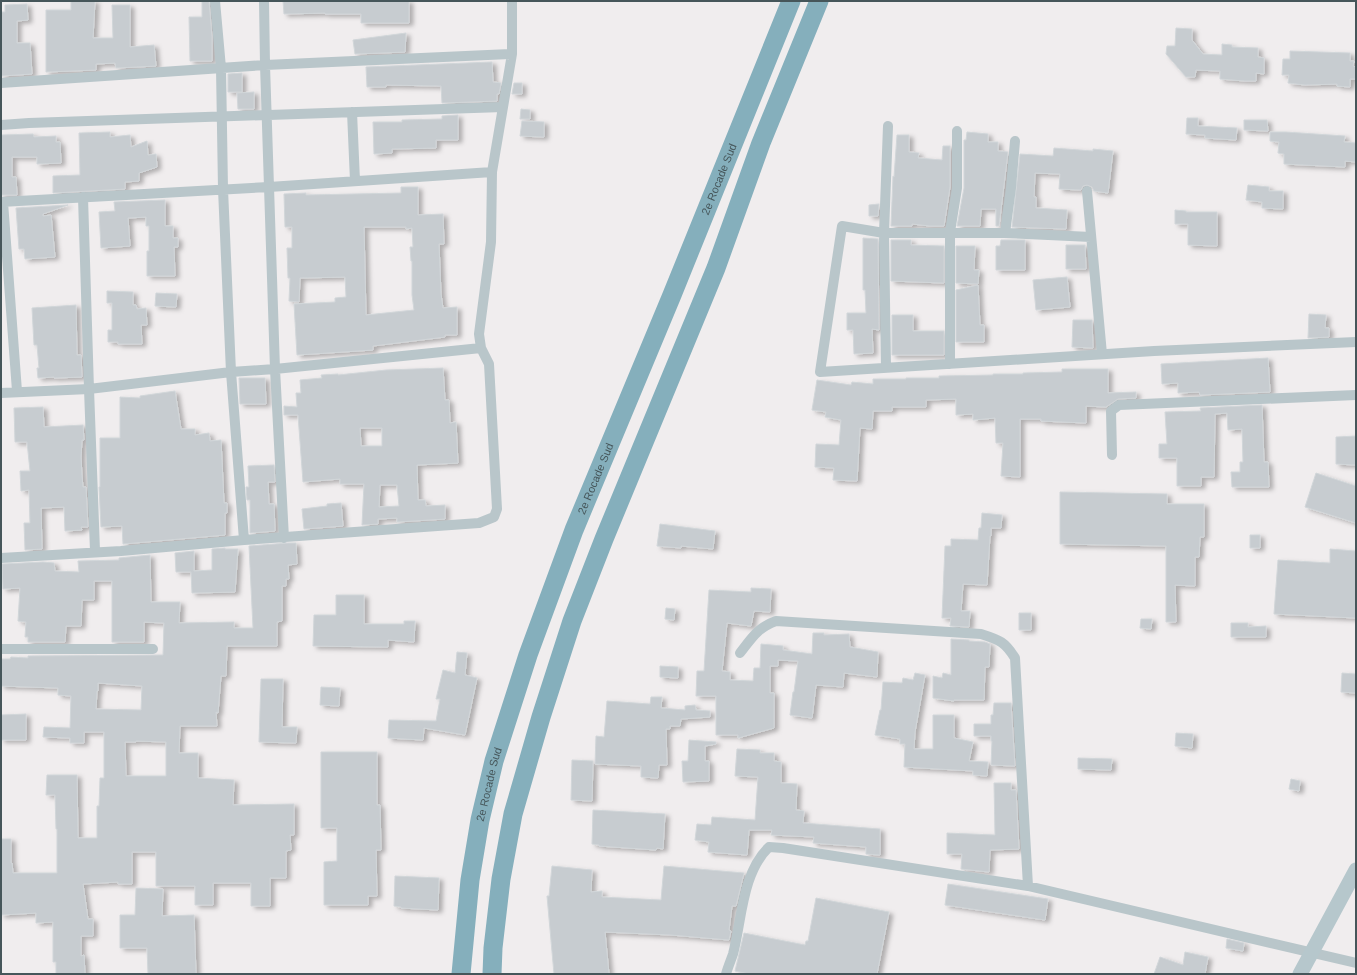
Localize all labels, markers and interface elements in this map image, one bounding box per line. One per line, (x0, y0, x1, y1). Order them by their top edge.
street label: 2e Rocade Sud (699, 142, 739, 217)
street label: 2e Rocade Sud (575, 441, 616, 516)
street label: 2e Rocade Sud (474, 746, 504, 823)

